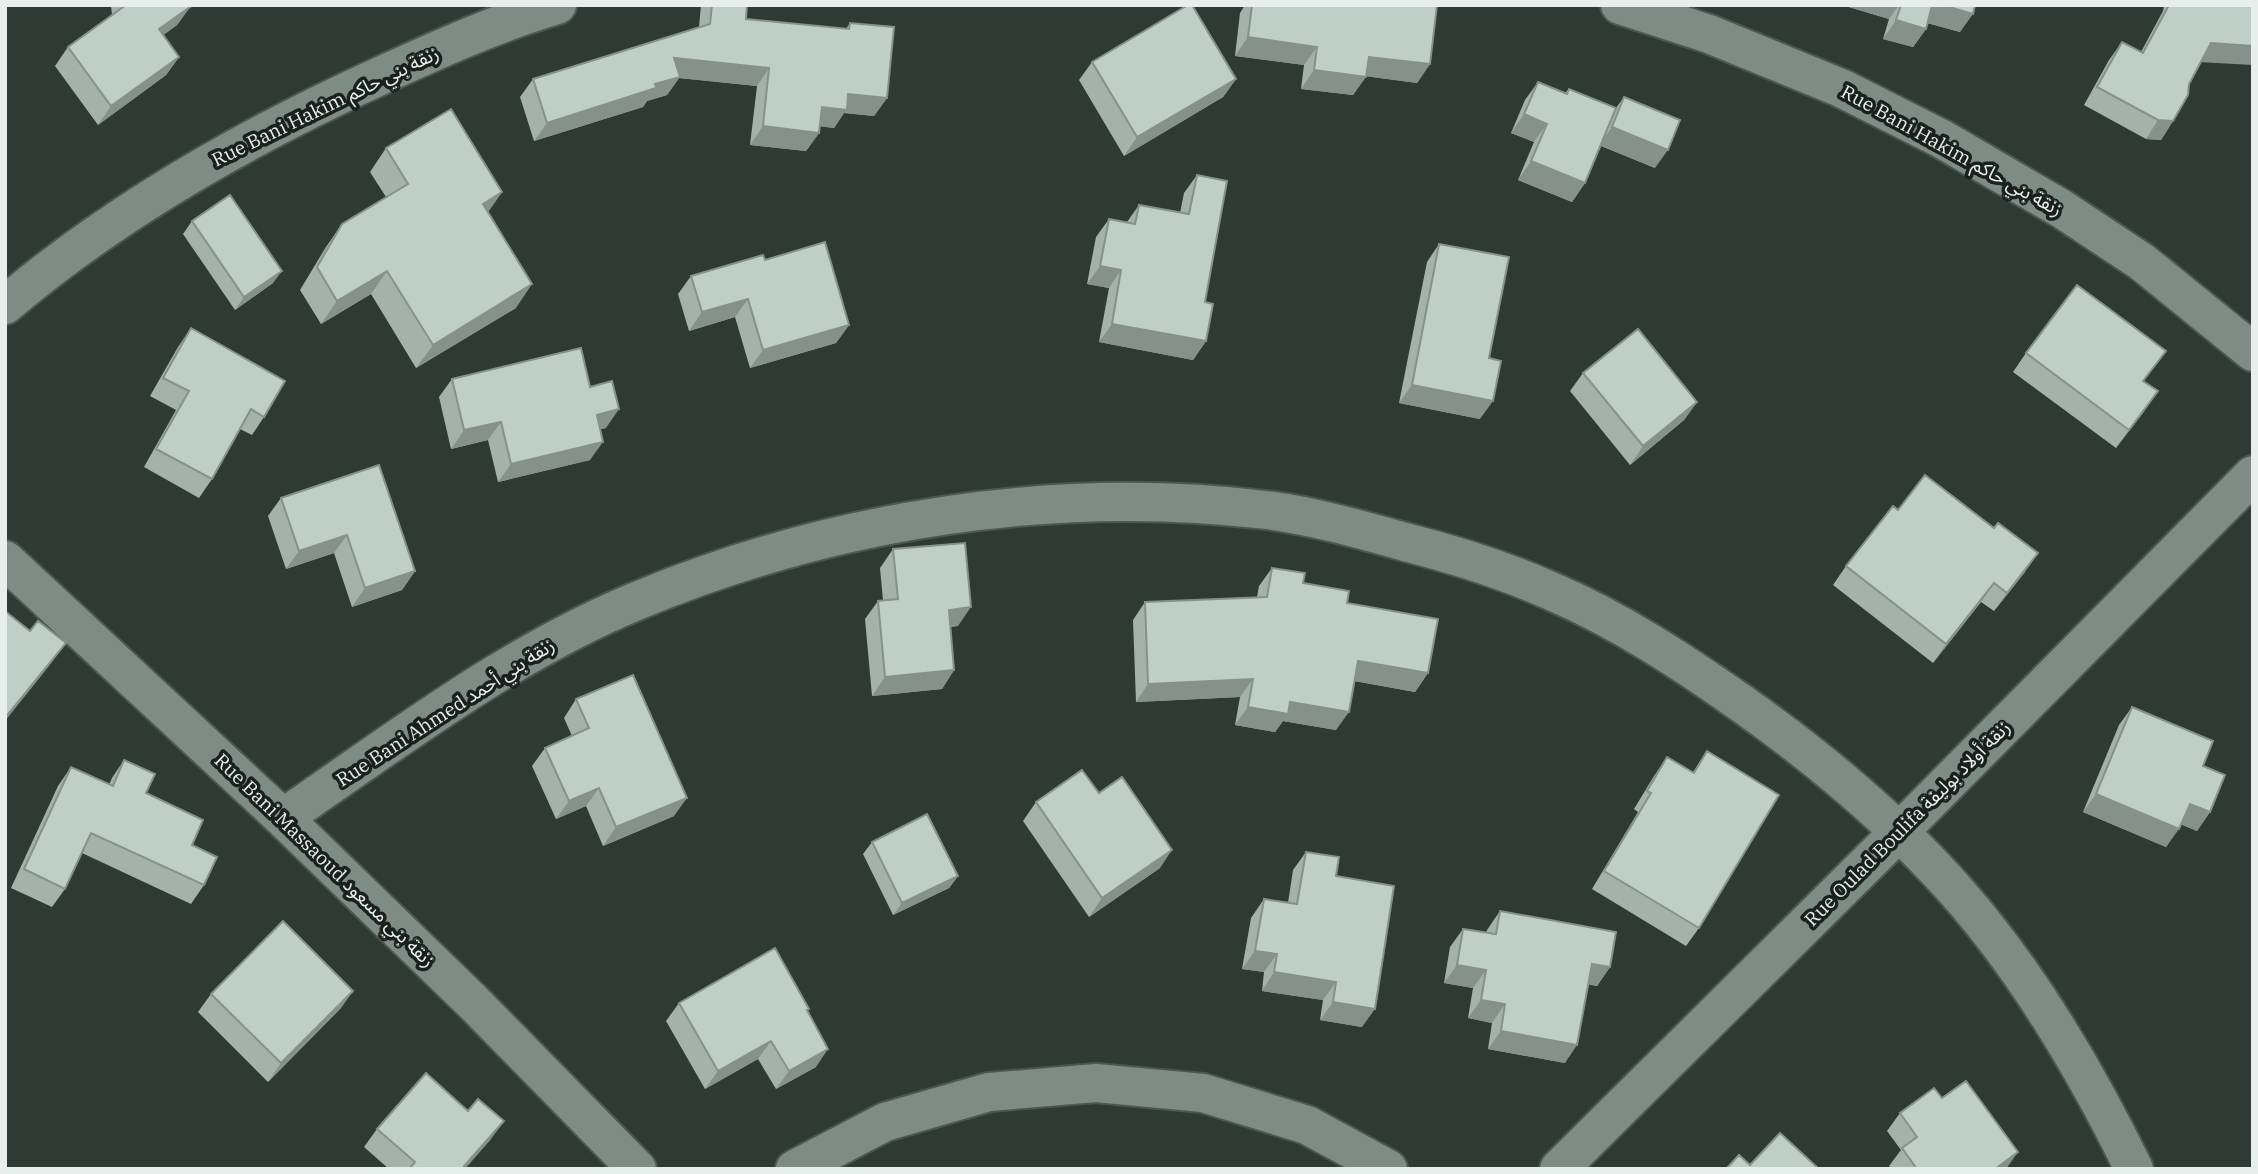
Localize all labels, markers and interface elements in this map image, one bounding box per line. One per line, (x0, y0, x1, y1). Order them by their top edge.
street label: Rue Bani Hakim زنقة بني حاكم (208, 41, 444, 175)
street label: Rue Bani Hakim زنقة بني حاكم (1835, 79, 2067, 224)
street label: Rue Bani Ahmed زنقة بني أحمد (331, 632, 560, 794)
street label: Rue Oulad Boulifa زنقة أولاد بوليفة (1799, 715, 2015, 931)
street label: Rue Bani Massaoud زنقة بني مسعود (207, 748, 440, 974)

